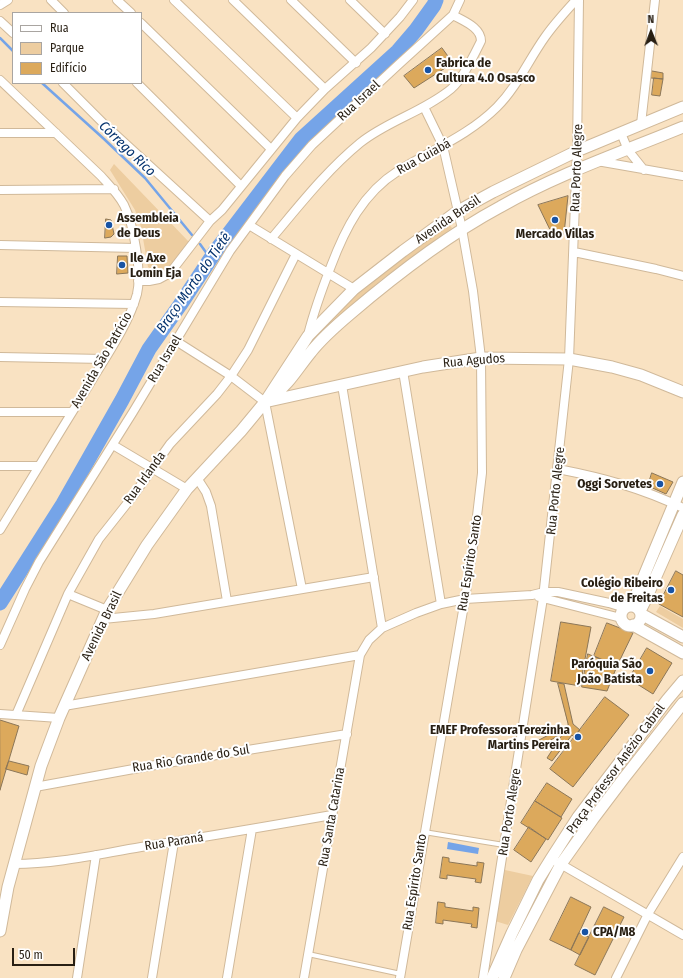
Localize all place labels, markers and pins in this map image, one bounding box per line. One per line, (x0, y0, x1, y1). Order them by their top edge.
place label: Fabrica de Cultura 4.0 Osasco (436, 55, 535, 86)
marker: Fabrica de Cultura 4.0 Osasco (423, 65, 433, 75)
place label: Assembleia de Deus (117, 210, 179, 241)
marker: Mercado Villas (550, 215, 560, 225)
marker: Assembleia de Deus (104, 220, 114, 230)
place label: Mercado Villas (516, 226, 594, 242)
place label: Ile Axe Lomin Eja (130, 250, 182, 281)
marker: Ile Axe Lomin Eja (117, 260, 127, 270)
place label: Oggi Sorvetes (577, 476, 652, 492)
marker: Oggi Sorvetes (655, 479, 665, 489)
place label: Colégio Ribeiro de Freitas (581, 575, 663, 606)
marker: Colégio Ribeiro de Freitas (666, 585, 676, 595)
place label: Paróquia São João Batista (571, 656, 642, 687)
marker: Paróquia São João Batista (645, 666, 655, 676)
place label: EMEF ProfessoraTerezinha Martins Pereira (430, 722, 570, 753)
marker: EMEF ProfessoraTerezinha Martins Pereira (573, 732, 583, 742)
place label: CPA/M8 (593, 924, 635, 940)
marker: CPA/M8 (580, 927, 590, 937)

